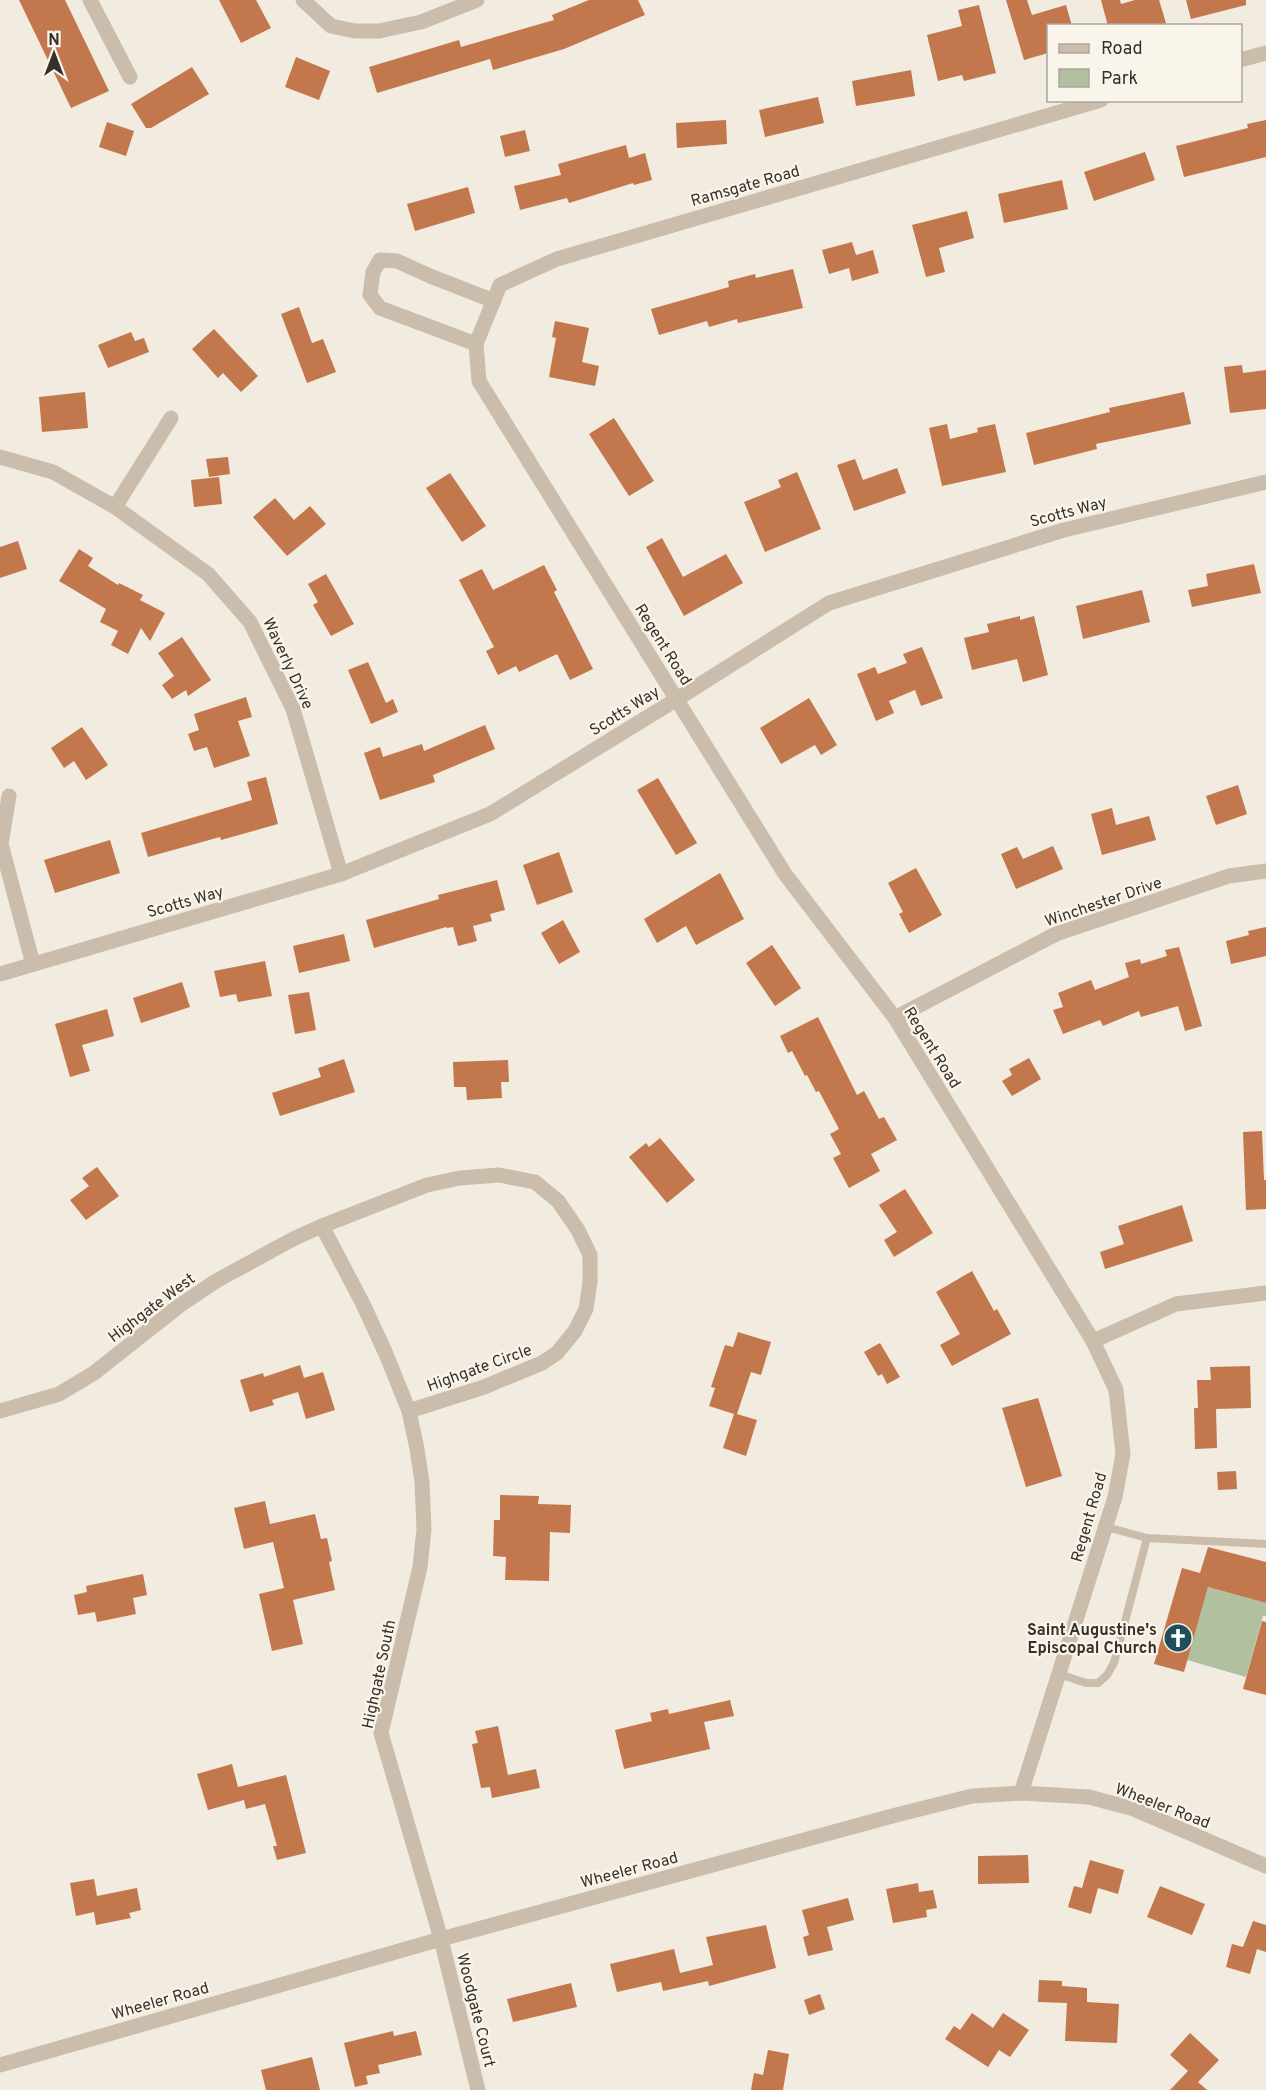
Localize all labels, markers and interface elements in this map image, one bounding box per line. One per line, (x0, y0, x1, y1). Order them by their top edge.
north arrow (24, 24, 84, 84)
legend (1047, 24, 1242, 102)
text: N (48, 31, 60, 51)
text: Road (1101, 38, 1143, 61)
text: Park (1101, 68, 1138, 91)
street label: Ramsgate Road (689, 162, 802, 212)
street label: Scotts Way (1028, 493, 1109, 533)
street label: Regent Road (629, 601, 695, 690)
street label: Waverly Drive (257, 615, 317, 713)
street label: Scotts Way (586, 682, 664, 741)
street label: Winchester Drive (1043, 874, 1165, 932)
street label: Scotts Way (145, 882, 226, 923)
street label: Regent Road (898, 1004, 964, 1093)
street label: Highgate West (105, 1269, 200, 1348)
street label: Highgate Circle (425, 1341, 535, 1397)
street label: Regent Road (1068, 1470, 1112, 1565)
street label: Highgate South (359, 1618, 401, 1731)
place label: Saint Augustine's Episcopal Church (1027, 1621, 1157, 1659)
church icon: Saint Augustine's Episcopal Church (1162, 1622, 1194, 1654)
street label: Wheeler Road (1112, 1780, 1213, 1834)
street label: Wheeler Road (579, 1848, 680, 1894)
street label: Woodgate Court (451, 1951, 499, 2070)
street label: Wheeler Road (110, 1979, 211, 2025)

